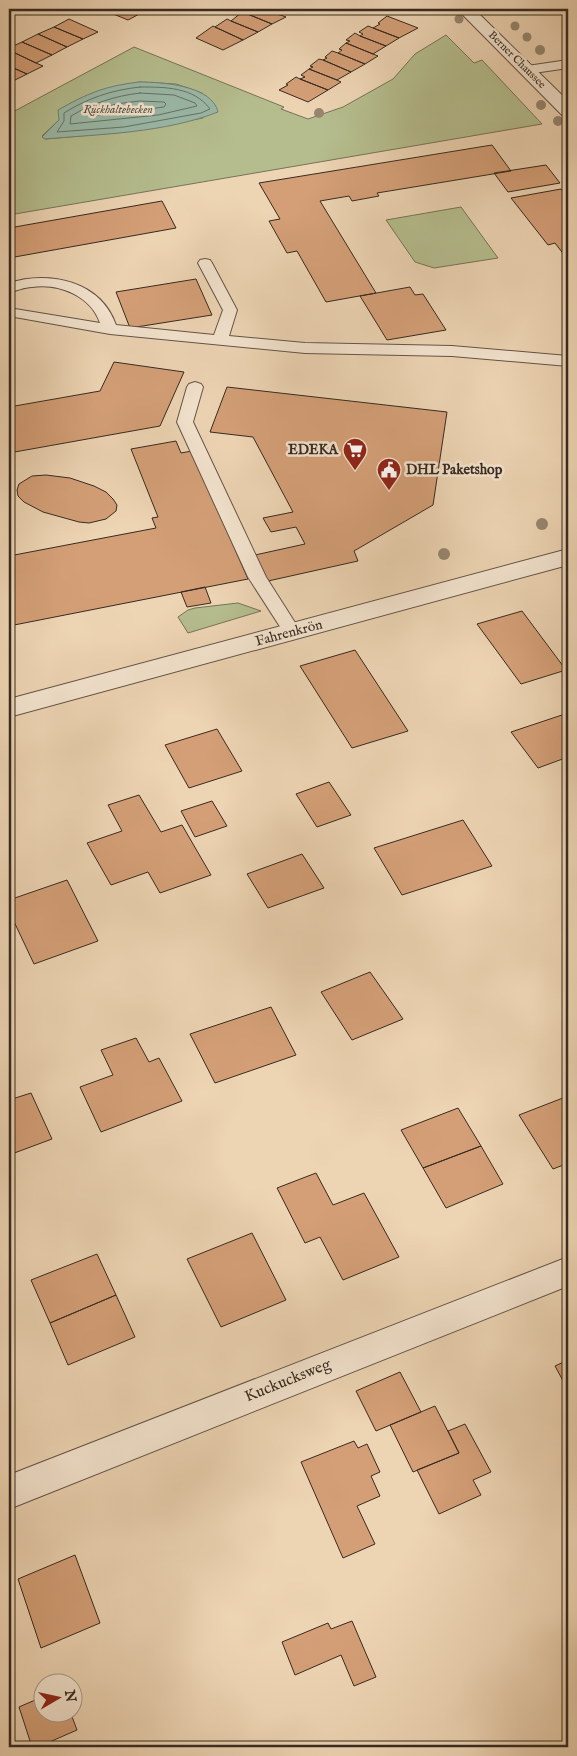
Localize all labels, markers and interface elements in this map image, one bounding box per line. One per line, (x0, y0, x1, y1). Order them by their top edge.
street label: Berner Chaussee (485, 28, 549, 92)
water label: Rückhaltebecken (83, 102, 153, 117)
supermarket icon: EDEKA (342, 437, 368, 471)
place label: EDEKA (288, 441, 340, 459)
public building icon: DHL Paketshop (376, 457, 402, 491)
place label: DHL Paketshop (406, 461, 503, 479)
street label: Fahrenkrön (253, 615, 325, 651)
street label: Kuckucksweg (242, 1355, 334, 1407)
north arrow (32, 1674, 82, 1724)
text: N (60, 1688, 80, 1704)

